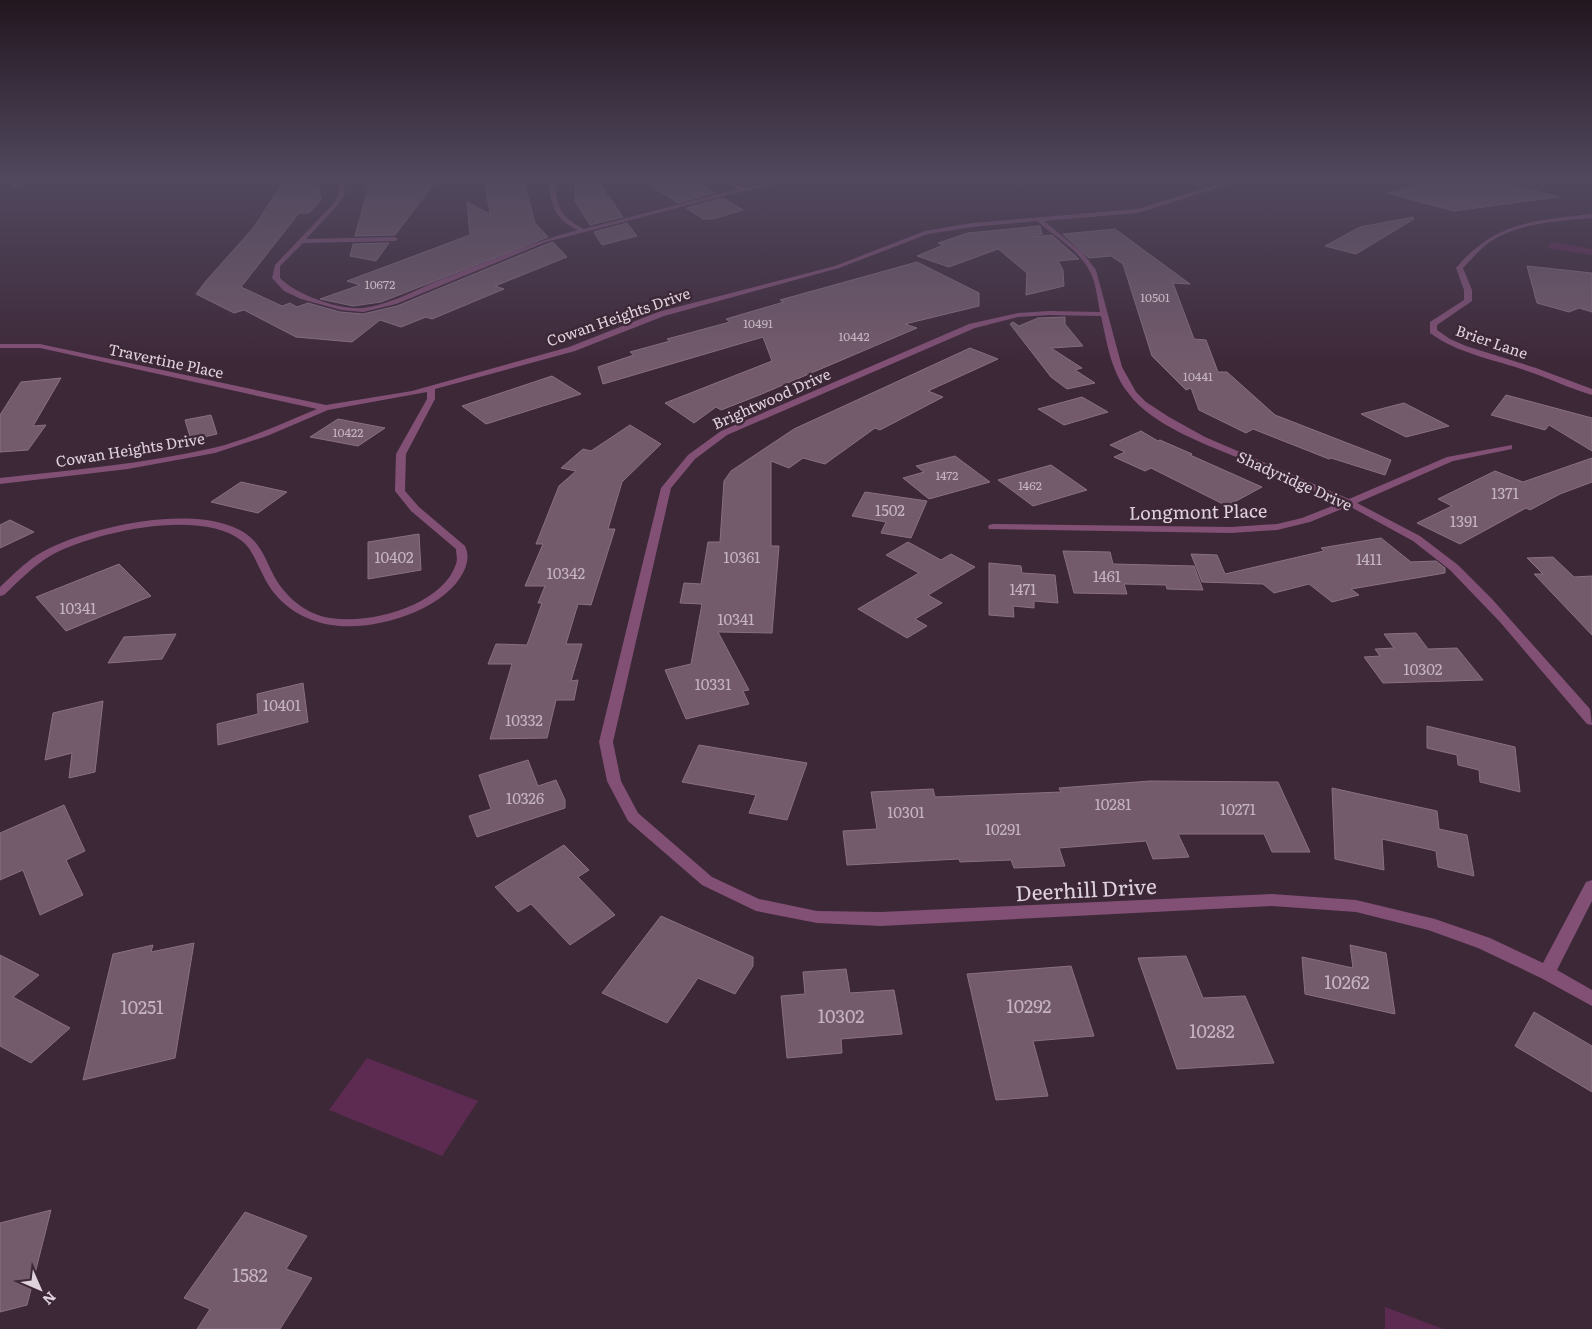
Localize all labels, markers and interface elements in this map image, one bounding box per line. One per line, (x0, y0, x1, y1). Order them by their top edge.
house number: 10672 (365, 275, 395, 293)
street label: Cowan Heights Drive (543, 281, 693, 351)
house number: 10501 (1140, 288, 1170, 306)
house number: 10491 (743, 314, 773, 332)
street label: Brier Lane (1453, 318, 1531, 364)
house number: 10442 (838, 327, 870, 345)
street label: Travertine Place (106, 337, 226, 384)
street label: Brightwood Drive (708, 362, 834, 434)
house number: 10441 (1183, 367, 1213, 385)
house number: 10422 (333, 423, 363, 441)
street label: Cowan Heights Drive (54, 426, 206, 472)
street label: Shadyridge Drive (1234, 444, 1356, 516)
house number: 1472 (936, 466, 958, 484)
house number: 1462 (1018, 476, 1042, 494)
house number: 1371 (1491, 481, 1519, 504)
street label: Longmont Place (1129, 496, 1267, 526)
house number: 1502 (875, 498, 905, 521)
house number: 1391 (1450, 509, 1478, 532)
house number: 10402 (374, 545, 414, 568)
house number: 10361 (724, 545, 760, 568)
house number: 1411 (1356, 547, 1382, 570)
house number: 10342 (547, 561, 586, 584)
house number: 1461 (1093, 564, 1121, 587)
house number: 1471 (1010, 577, 1036, 600)
house number: 10341 (60, 596, 96, 619)
house number: 10341 (718, 607, 754, 630)
house number: 10302 (1404, 657, 1443, 680)
house number: 10331 (695, 672, 731, 695)
house number: 10401 (263, 693, 301, 716)
house number: 10332 (505, 708, 543, 731)
house number: 10326 (506, 786, 544, 809)
house number: 10281 (1095, 792, 1131, 815)
house number: 10271 (1220, 797, 1256, 820)
house number: 10301 (887, 800, 925, 823)
house number: 10291 (985, 817, 1021, 840)
street label: Deerhill Drive (1015, 869, 1158, 907)
house number: 10262 (1324, 968, 1370, 995)
house number: 10292 (1007, 992, 1051, 1019)
house number: 10251 (120, 993, 164, 1020)
house number: 10302 (818, 1002, 864, 1029)
house number: 10282 (1189, 1017, 1235, 1044)
house number: 1582 (232, 1261, 268, 1288)
north arrow (15, 1264, 65, 1314)
text: N (38, 1288, 61, 1310)

